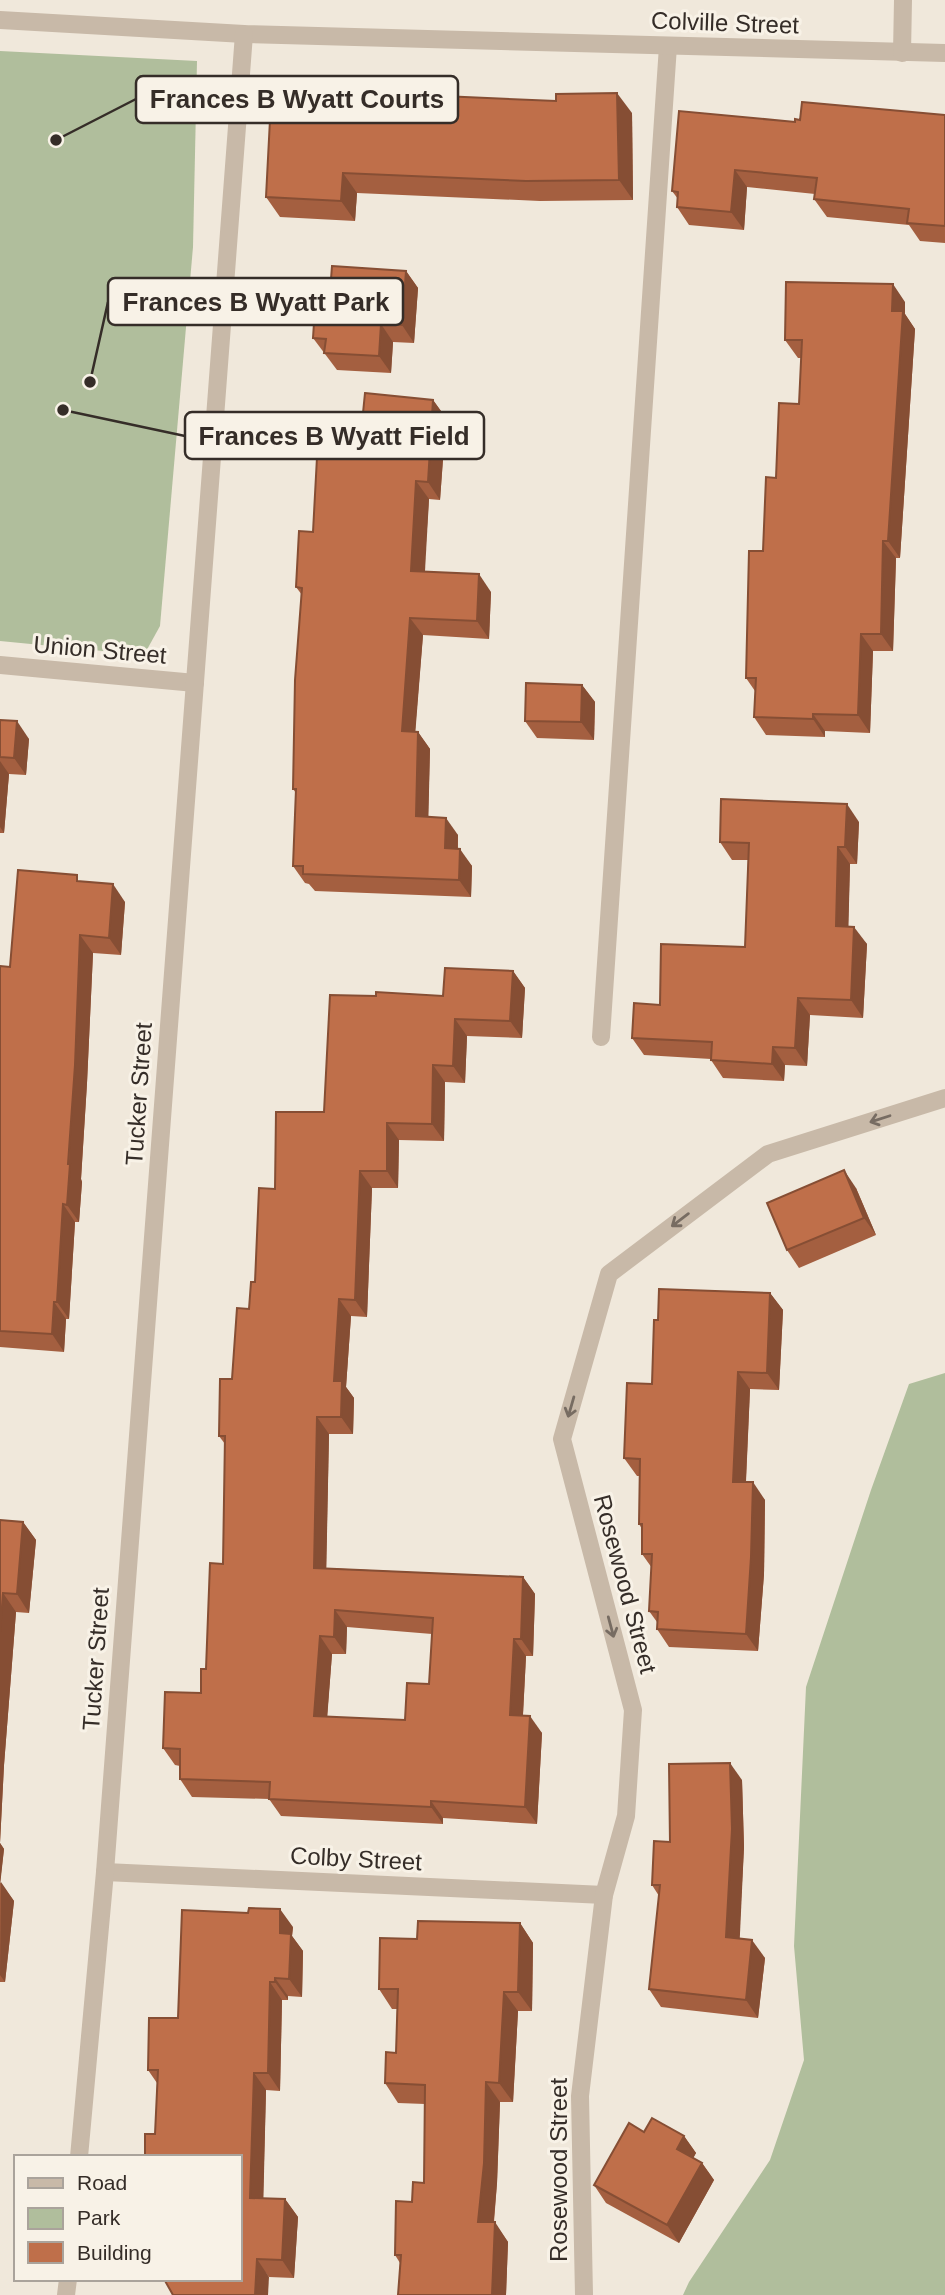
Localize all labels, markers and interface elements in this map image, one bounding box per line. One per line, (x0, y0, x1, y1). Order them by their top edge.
street label: Colville Street (651, 6, 800, 39)
callout: Frances B Wyatt Courts (136, 76, 458, 123)
text: Frances B Wyatt Courts (150, 84, 444, 114)
callout: Frances B Wyatt Park (108, 278, 403, 325)
text: Frances B Wyatt Park (123, 287, 390, 317)
callout: Frances B Wyatt Field (185, 412, 484, 459)
text: Frances B Wyatt Field (198, 421, 470, 451)
street label: Union Street (32, 630, 168, 669)
street label: Tucker Street (120, 1021, 157, 1166)
one-way arrow (869, 1113, 891, 1126)
one-way arrow (671, 1213, 690, 1228)
one-way arrow (564, 1395, 577, 1418)
street label: Rosewood Street (589, 1491, 662, 1677)
street label: Tucker Street (77, 1586, 114, 1731)
one-way arrow (605, 1615, 618, 1638)
street label: Colby Street (289, 1842, 423, 1875)
street label: Rosewood Street (545, 2078, 572, 2262)
legend (14, 2155, 242, 2281)
text: Road (77, 2171, 127, 2194)
text: Park (77, 2206, 121, 2229)
text: Building (77, 2241, 152, 2264)

